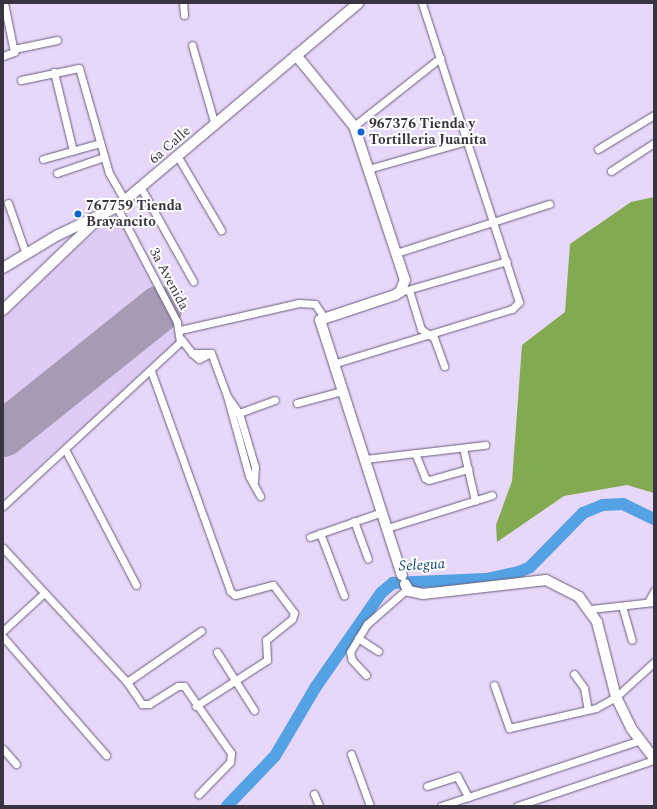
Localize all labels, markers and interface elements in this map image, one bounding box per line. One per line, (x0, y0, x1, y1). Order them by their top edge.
place label: 967376 Tienda y Tortilleria Juanita (369, 116, 486, 148)
street label: 6a Calle (146, 122, 194, 168)
marker: 967376 Tienda y Tortilleria Juanita (356, 127, 366, 137)
place label: 767759 Tienda Brayancito (86, 198, 182, 230)
marker: 767759 Tienda Brayancito (73, 209, 83, 219)
street label: 3a Avenida (146, 245, 192, 313)
water label: Selegua (398, 555, 446, 575)

